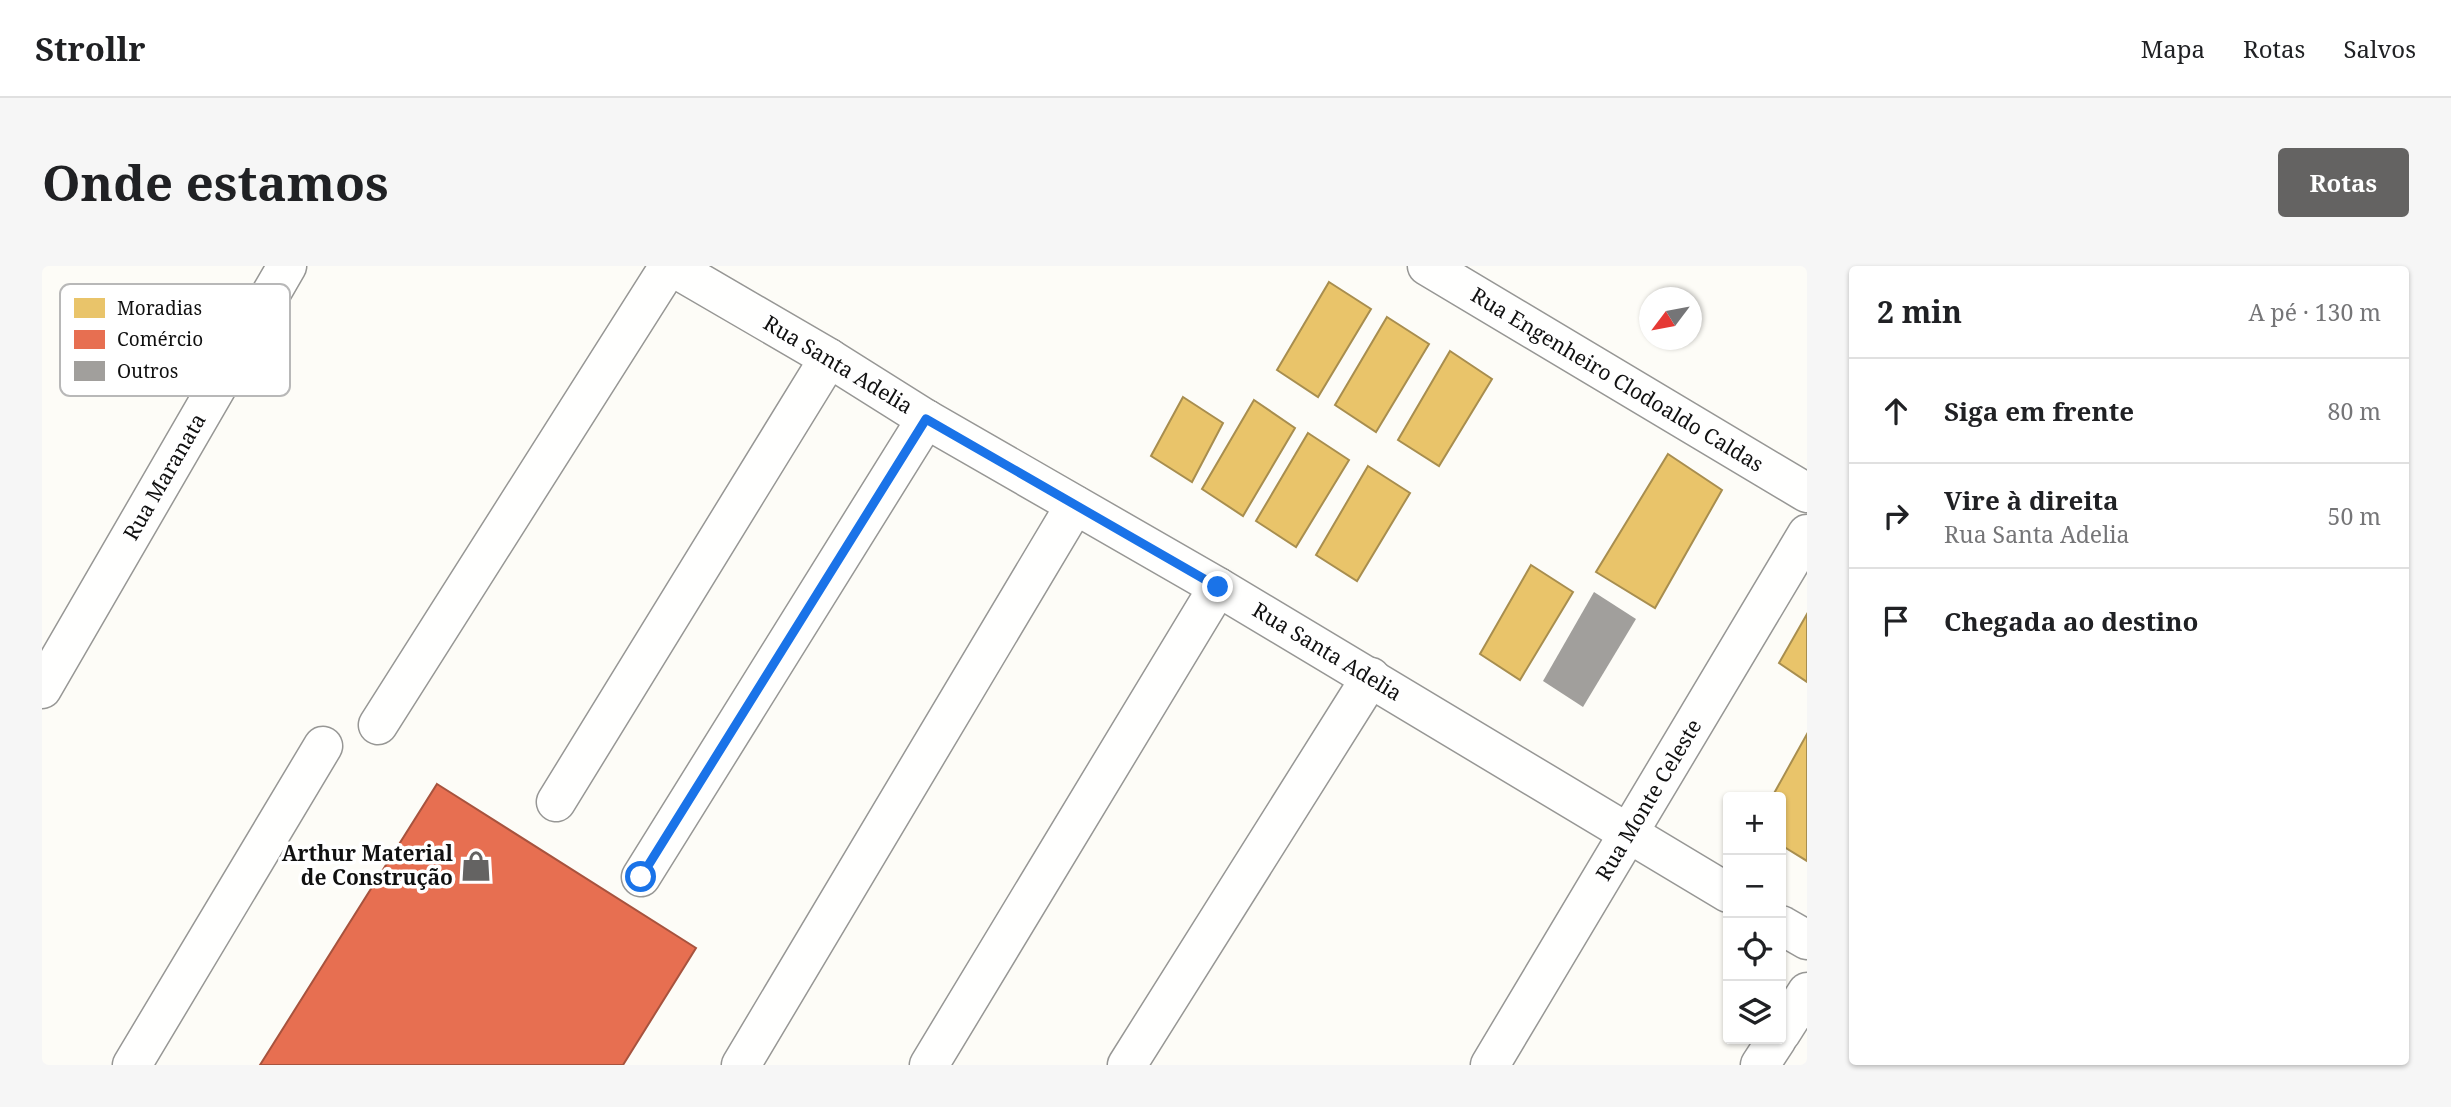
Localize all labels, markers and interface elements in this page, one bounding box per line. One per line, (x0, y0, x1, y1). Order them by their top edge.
text: Strollr (35, 26, 145, 71)
text: Mapa (2141, 32, 2205, 65)
text: Rotas (2243, 32, 2305, 65)
text: Salvos (2343, 32, 2416, 65)
button: Rotas (2278, 148, 2409, 217)
text: Onde estamos (42, 149, 389, 215)
street label: Rua Engenheiro Clodoaldo Caldas (1466, 280, 1769, 478)
legend (60, 284, 290, 396)
north arrow (1639, 287, 1702, 350)
text: 2 min (1877, 291, 1962, 332)
text: Moradias (117, 295, 202, 321)
text: A pé · 130 m (2248, 296, 2381, 328)
street label: Rua Santa Adelia (759, 309, 918, 420)
text: Comércio (117, 326, 203, 352)
text: Outros (117, 358, 178, 384)
icon: ahead (1877, 392, 1915, 430)
text: Siga em frente (1944, 393, 2134, 429)
text: 80 m (2328, 395, 2381, 427)
street label: Rua Maranata (117, 408, 212, 545)
text: Vire à direita (1944, 482, 2119, 518)
icon: right (1877, 497, 1915, 535)
text: 50 m (2328, 500, 2381, 532)
text: Rua Santa Adelia (1944, 518, 2130, 550)
route end (1202, 571, 1233, 602)
street label: Rua Santa Adelia (1248, 596, 1407, 707)
icon: arrive (1877, 602, 1915, 640)
text: Chegada ao destino (1944, 603, 2199, 639)
street label: Rua Monte Celeste (1589, 713, 1707, 885)
map controls (1723, 792, 1786, 1044)
button: + (1723, 792, 1786, 855)
place label: Arthur Material de Construção (282, 839, 454, 891)
shop icon: Arthur Material de Construção (459, 849, 493, 883)
button: − (1723, 855, 1786, 918)
route start (625, 861, 656, 892)
button: locate (1723, 918, 1786, 981)
button: layers (1723, 981, 1786, 1044)

